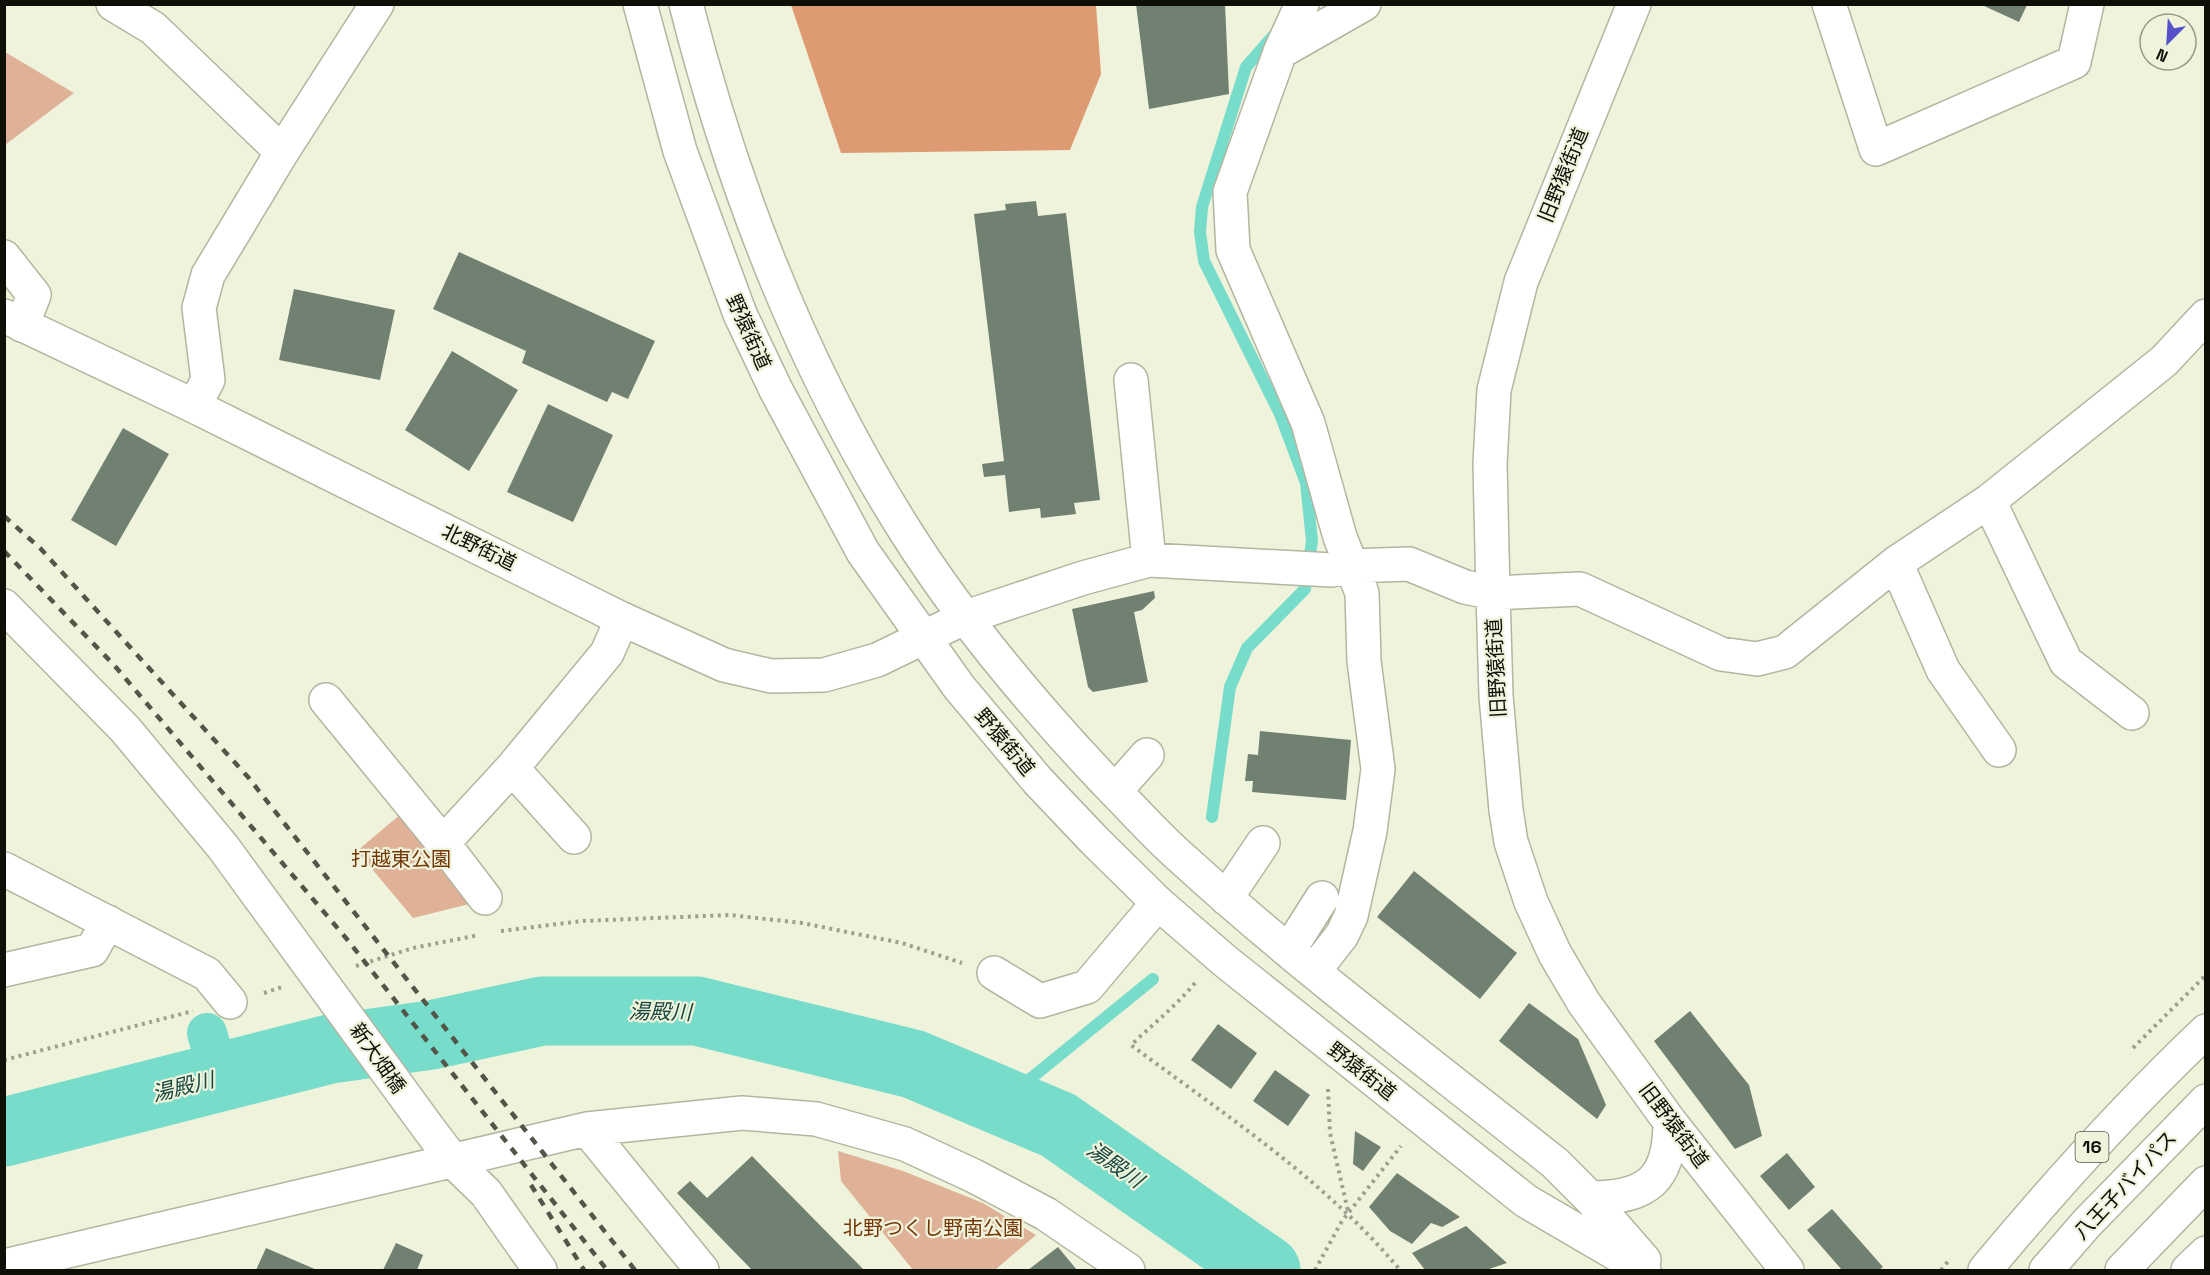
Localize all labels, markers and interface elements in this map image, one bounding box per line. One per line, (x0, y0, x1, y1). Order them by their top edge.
north arrow (2138, 12, 2198, 72)
text: N (2153, 43, 2171, 67)
street label: 旧野猿街道 (1532, 124, 1594, 226)
street label: 野猿街道 (721, 290, 777, 374)
street label: 北野街道 (437, 518, 521, 576)
street label: 旧野猿街道 (1480, 617, 1512, 719)
street label: 野猿街道 (969, 703, 1041, 781)
park label: 打越東公園 (351, 846, 451, 872)
water label: 湯殿川 (628, 997, 694, 1026)
street label: 新大畑橋 (344, 1018, 412, 1098)
street label: 野猿街道 (1322, 1036, 1402, 1106)
water label: 湯殿川 (149, 1065, 219, 1107)
street label: 旧野猿街道 (1634, 1077, 1714, 1173)
street label: 八王子バイパス (2068, 1125, 2182, 1245)
road number: 16 (2076, 1132, 2108, 1162)
water label: 湯殿川 (1082, 1135, 1150, 1195)
park label: 北野つくし野南公園 (843, 1215, 1023, 1241)

